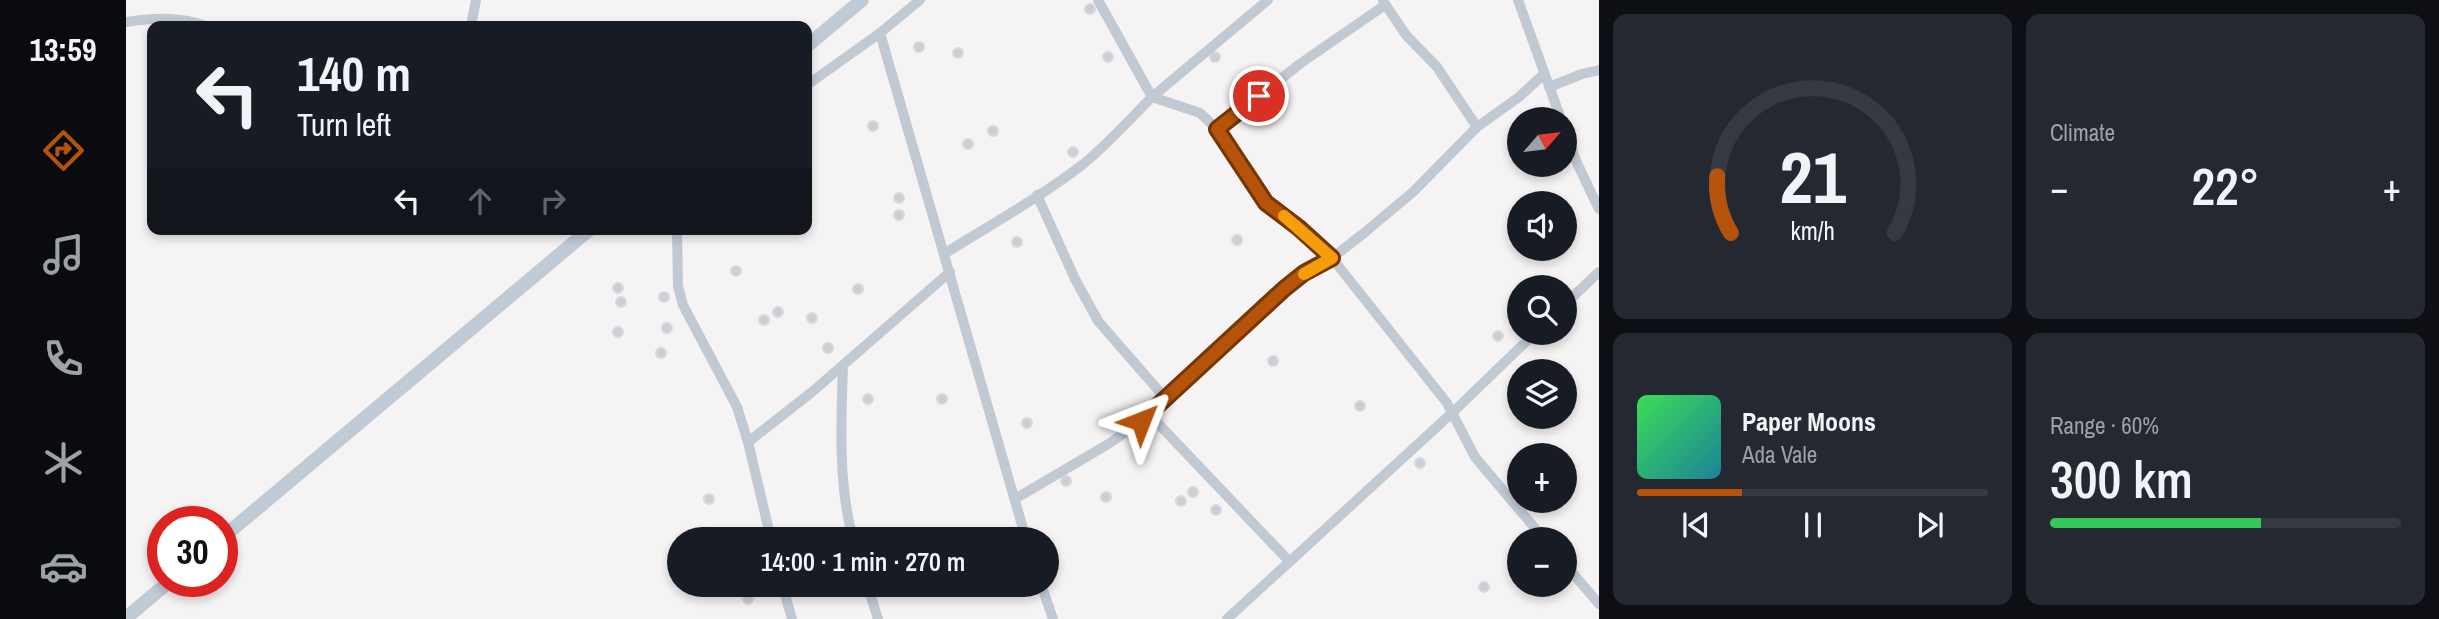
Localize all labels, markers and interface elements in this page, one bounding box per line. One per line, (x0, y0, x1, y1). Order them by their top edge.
text: 13:59 (29, 28, 97, 71)
text: 140 m (297, 40, 411, 106)
icon: left (182, 49, 273, 140)
pin (1229, 66, 1289, 126)
icon: arrive (1240, 77, 1278, 115)
text: Turn left (297, 103, 391, 146)
north arrow (1507, 107, 1577, 177)
map controls (1507, 107, 1577, 597)
text: Climate (2050, 117, 2115, 148)
icon: directions (39, 126, 88, 175)
text: 21 (1779, 128, 1846, 226)
text: 22° (2191, 151, 2260, 221)
text: − (2050, 162, 2068, 213)
text: + (2383, 162, 2401, 213)
icon: left (388, 182, 426, 220)
icon: ahead (461, 182, 499, 220)
icon: right (534, 182, 572, 220)
button: sound (1507, 191, 1577, 261)
text: km/h (1790, 213, 1835, 247)
icon: music (39, 230, 88, 279)
button: search (1507, 275, 1577, 345)
icon: phone (39, 334, 88, 383)
button: layers (1507, 359, 1577, 429)
position arrow (1104, 384, 1178, 458)
text: Paper Moons (1742, 404, 1876, 439)
text: Range · 60% (2050, 410, 2159, 441)
icon: climate (39, 438, 88, 487)
text: Ada Vale (1742, 439, 1817, 470)
button: + (1507, 443, 1577, 513)
text: 300 km (2050, 444, 2193, 514)
speed limit sign: 30 (147, 506, 238, 597)
icon: previous (1677, 506, 1715, 544)
icon: pause (1794, 506, 1832, 544)
icon: next (1911, 506, 1949, 544)
button: − (1507, 527, 1577, 597)
icon: car (39, 542, 88, 591)
text: 14:00 · 1 min · 270 m (761, 544, 965, 579)

